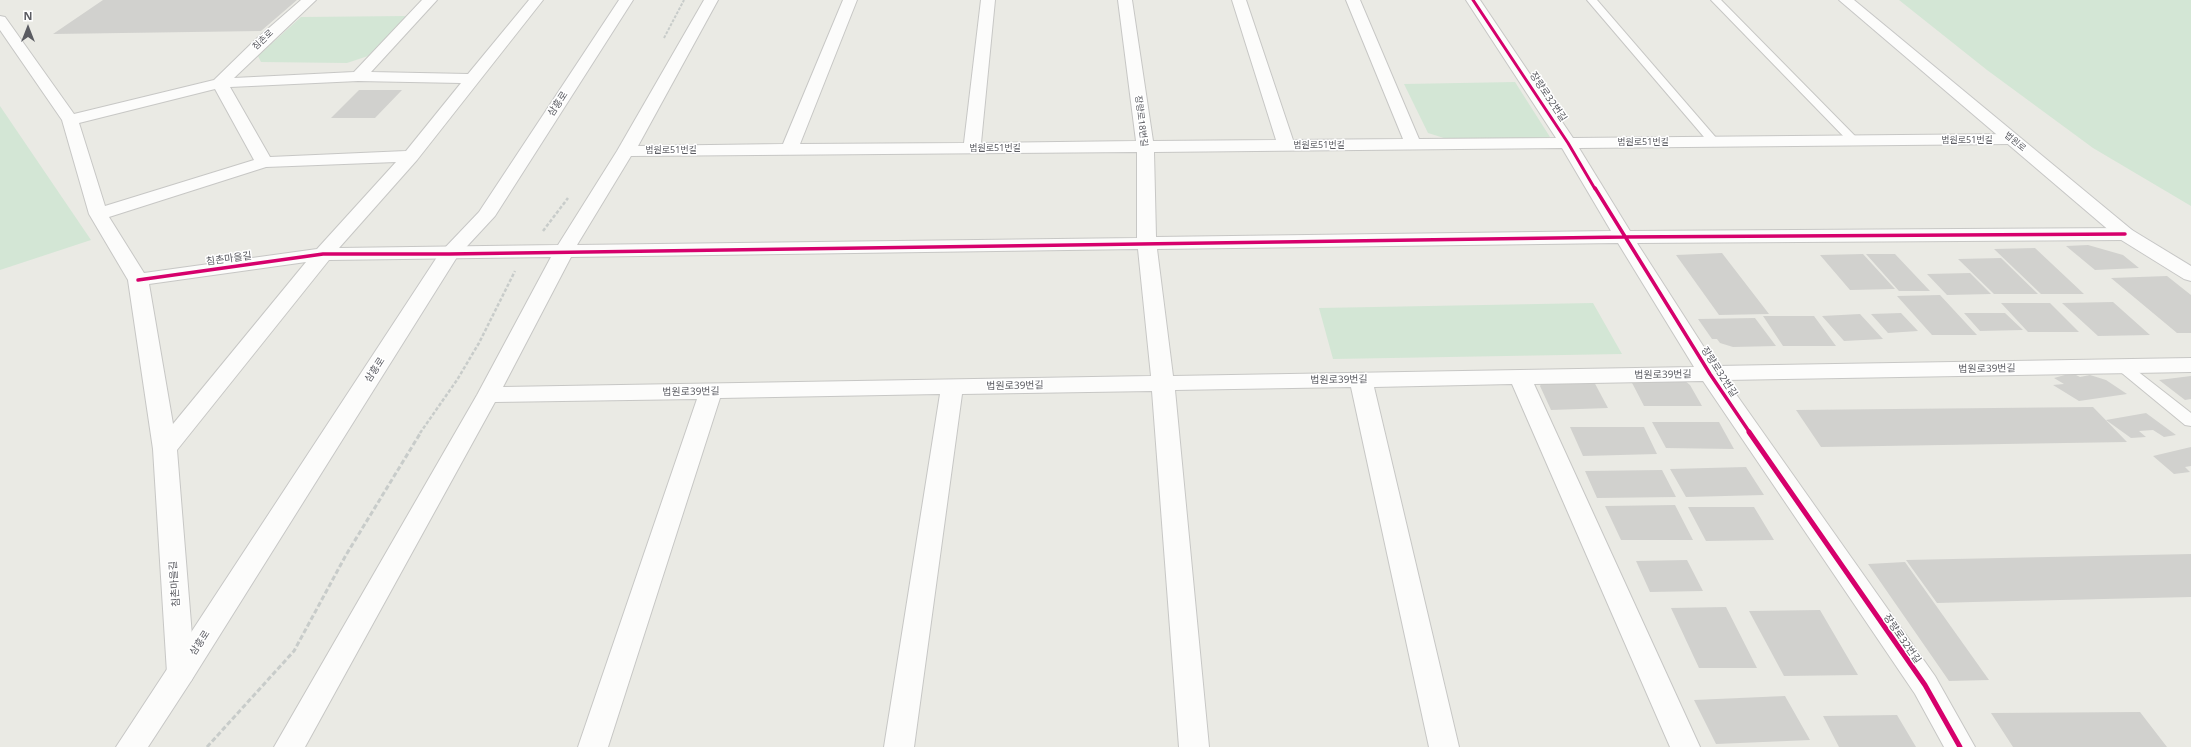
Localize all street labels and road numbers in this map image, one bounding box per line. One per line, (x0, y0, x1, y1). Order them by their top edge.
street label: 침촌로 (250, 28, 276, 52)
street label: 장량로32번길 (1527, 70, 1569, 124)
street label: 삼흥로 (545, 89, 571, 119)
street label: 장량로18번길 (1132, 95, 1150, 147)
street label: 법원로 (2002, 130, 2028, 154)
street label: 법원로51번길 (1941, 135, 1993, 145)
street label: 법원로51번길 (1617, 137, 1669, 147)
street label: 법원로51번길 (1293, 140, 1345, 150)
street label: 법원로51번길 (969, 143, 1021, 153)
street label: 법원로51번길 (645, 145, 697, 155)
street label: 침촌마을길 (205, 250, 253, 268)
street label: 장량로32번길 (1698, 345, 1740, 399)
street label: 삼흥로 (362, 355, 388, 385)
street label: 법원로39번길 (1958, 362, 2016, 376)
street label: 법원로39번길 (1634, 368, 1692, 382)
street label: 법원로39번길 (1310, 373, 1368, 387)
street label: 법원로39번길 (986, 379, 1044, 393)
street label: 법원로39번길 (662, 385, 720, 399)
street label: 침촌마을길 (167, 561, 183, 607)
street label: 장량로32번길 (1881, 612, 1923, 666)
street label: 삼흥로 (187, 628, 213, 658)

